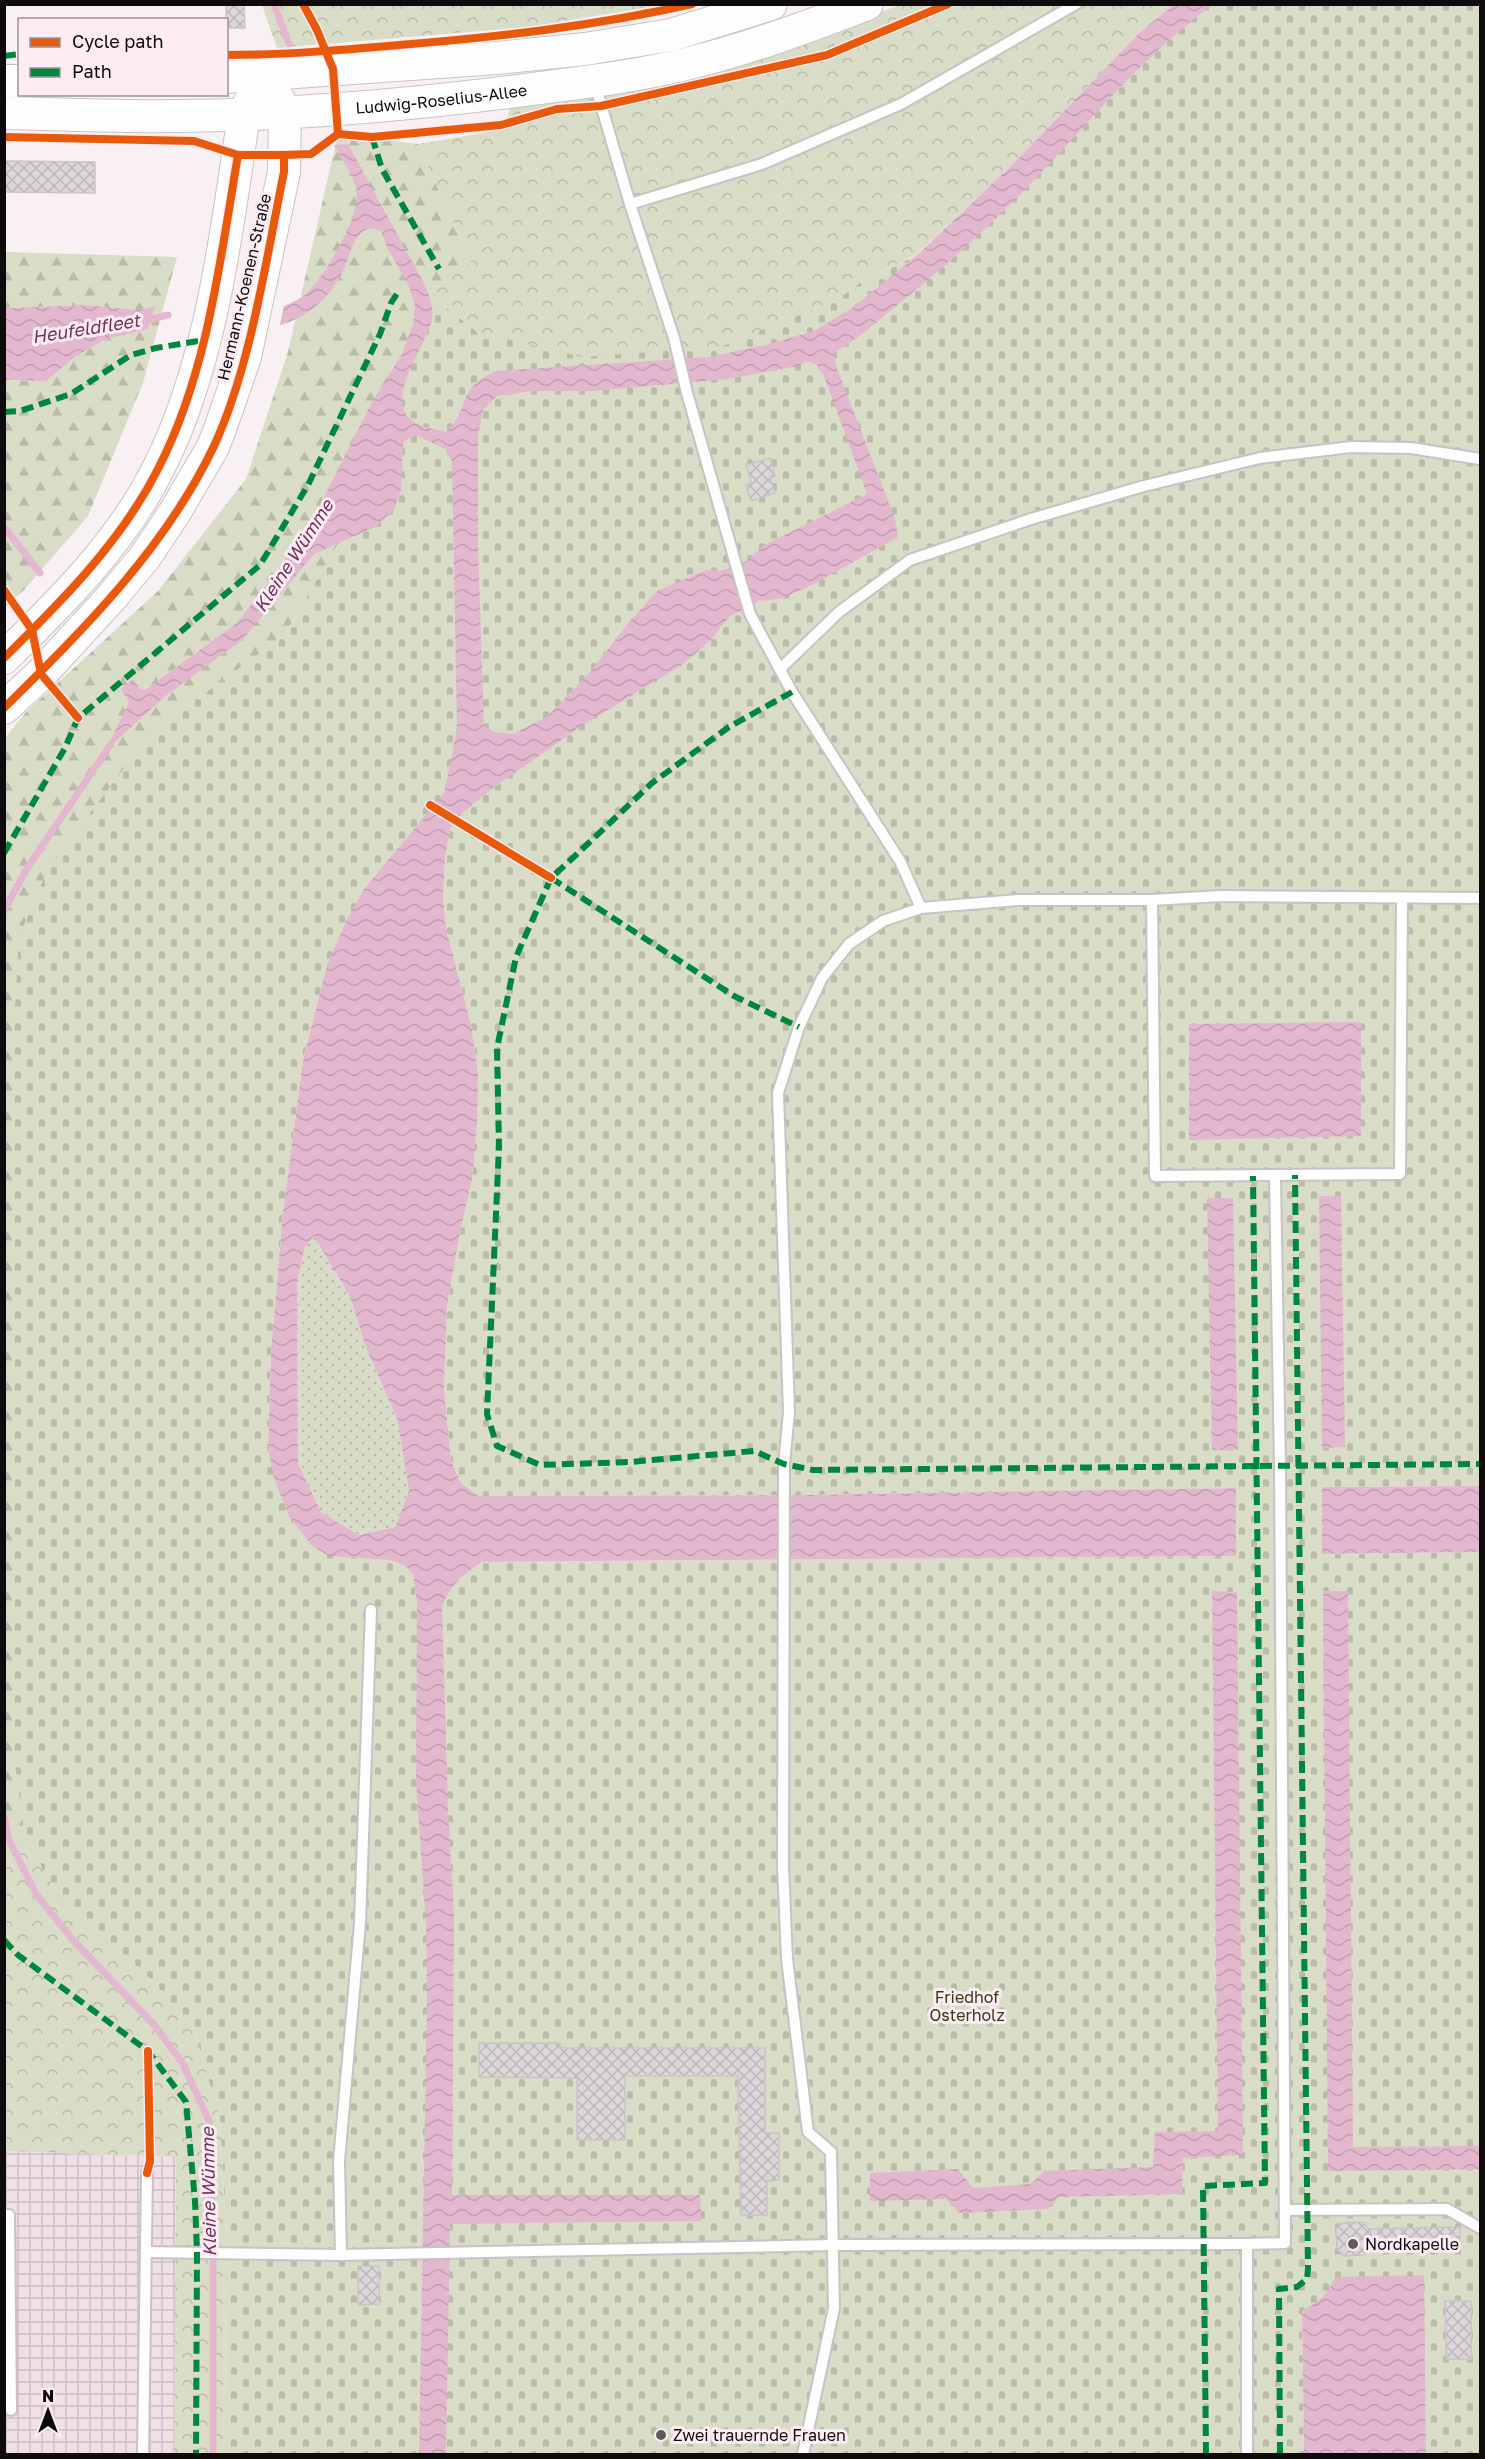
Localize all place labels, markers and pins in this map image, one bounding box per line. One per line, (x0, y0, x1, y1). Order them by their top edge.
place label: Nordkapelle (1365, 2234, 1459, 2254)
marker: Nordkapelle (1346, 2237, 1360, 2251)
place label: Zwei trauernde Frauen (673, 2425, 846, 2445)
marker: Zwei trauernde Frauen (654, 2428, 668, 2442)

